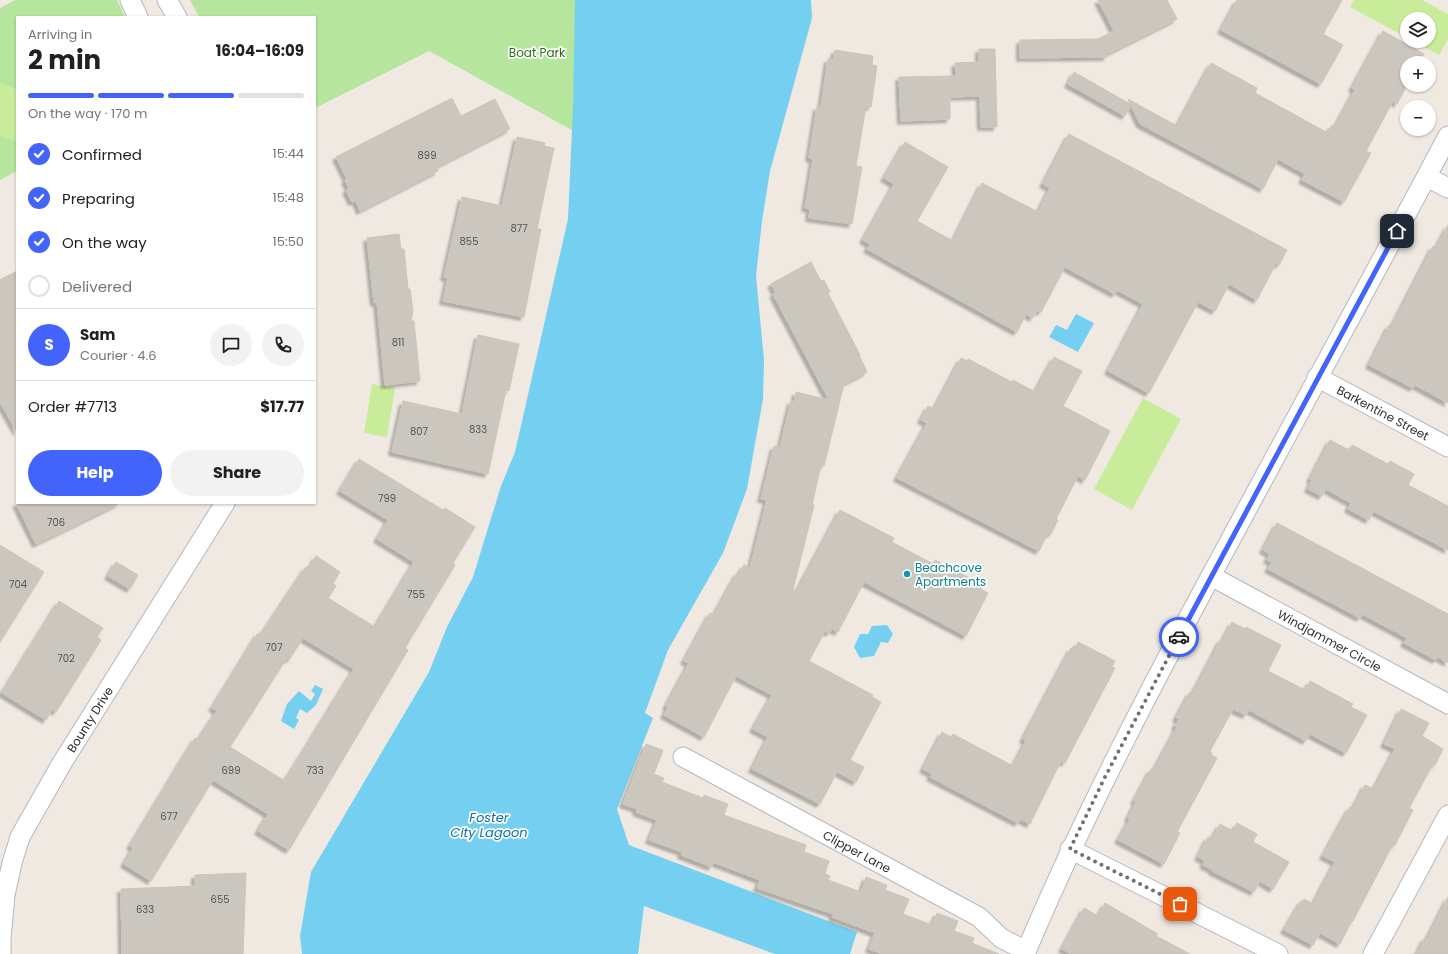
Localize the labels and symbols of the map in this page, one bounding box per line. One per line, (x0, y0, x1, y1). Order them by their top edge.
park label: Boat Park (509, 44, 566, 61)
house number: 899 (418, 148, 436, 163)
pin (1380, 214, 1414, 248)
house number: 877 (510, 221, 528, 236)
house number: 855 (460, 234, 478, 249)
house number: 811 (392, 335, 404, 350)
street label: Barkentine Street (1334, 381, 1432, 444)
house number: 833 (469, 422, 487, 437)
house number: 807 (410, 424, 429, 439)
house number: 799 (378, 491, 396, 506)
house number: 706 (47, 515, 65, 530)
place label: Beachcove Apartments (915, 559, 986, 590)
marker: Beachcove Apartments (902, 569, 912, 579)
house number: 704 (9, 577, 27, 592)
house number: 755 (407, 587, 425, 602)
street label: Windjammer Circle (1275, 605, 1385, 675)
courier (1159, 617, 1199, 657)
house number: 707 (265, 640, 283, 655)
house number: 702 (57, 651, 75, 666)
street label: Bounty Drive (62, 683, 117, 755)
house number: 699 (222, 763, 240, 778)
house number: 733 (306, 763, 324, 778)
water label: Foster City Lagoon (450, 808, 528, 842)
house number: 677 (160, 809, 178, 824)
street label: Clipper Lane (820, 826, 894, 876)
pin (1163, 887, 1197, 921)
house number: 655 (211, 892, 229, 907)
house number: 633 (136, 902, 154, 917)

